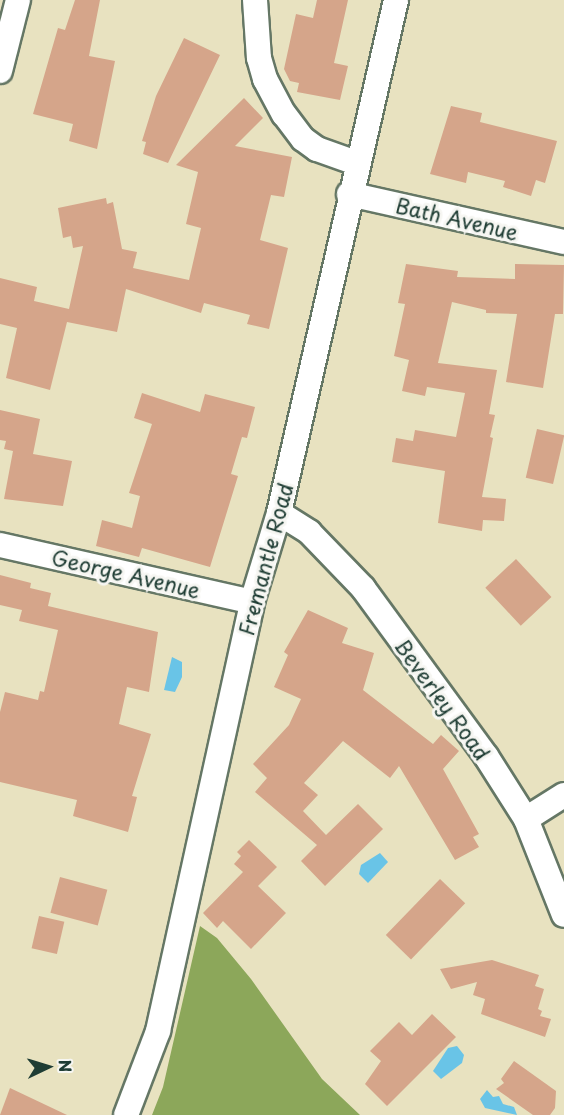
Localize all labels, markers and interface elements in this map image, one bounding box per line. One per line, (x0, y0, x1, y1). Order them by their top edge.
street label: Bath Avenue (393, 192, 521, 244)
street label: Fremantle Road (232, 479, 298, 639)
street label: George Avenue (49, 544, 203, 602)
street label: Beverley Road (390, 632, 496, 766)
north arrow (18, 1037, 78, 1097)
text: N (54, 1059, 78, 1073)

